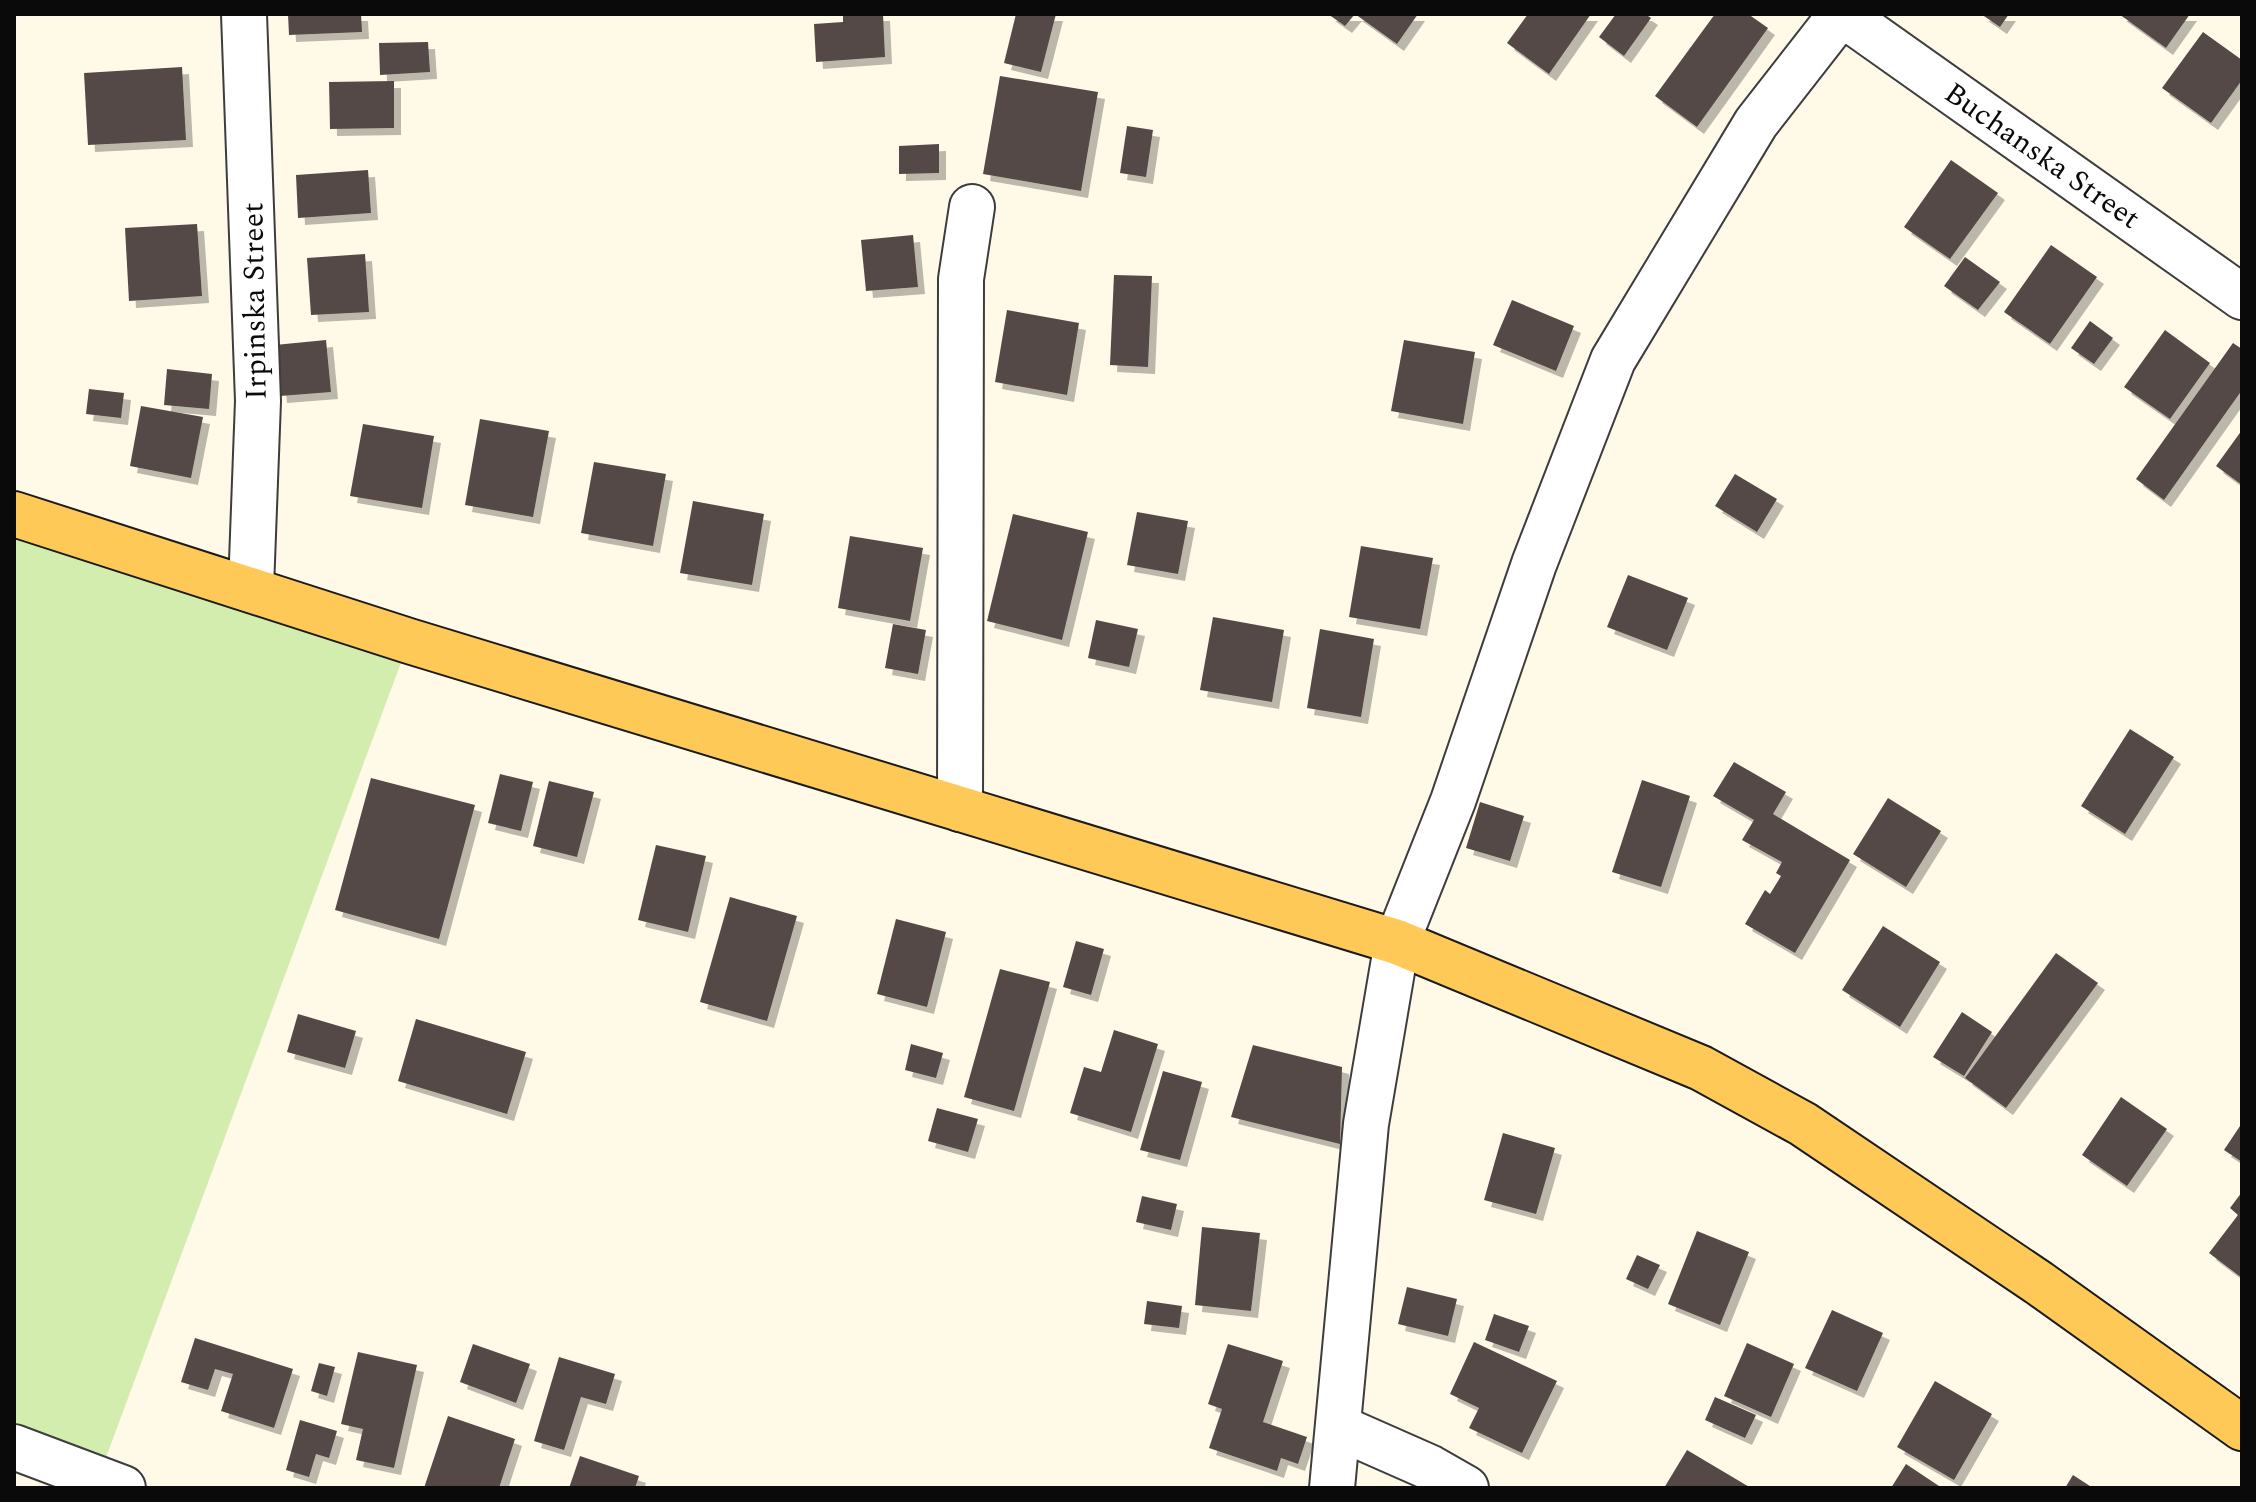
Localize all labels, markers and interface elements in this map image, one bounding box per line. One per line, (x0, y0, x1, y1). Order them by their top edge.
street label: Buchanska Street (1934, 71, 2150, 241)
street label: Irpinska Street (230, 202, 280, 400)

